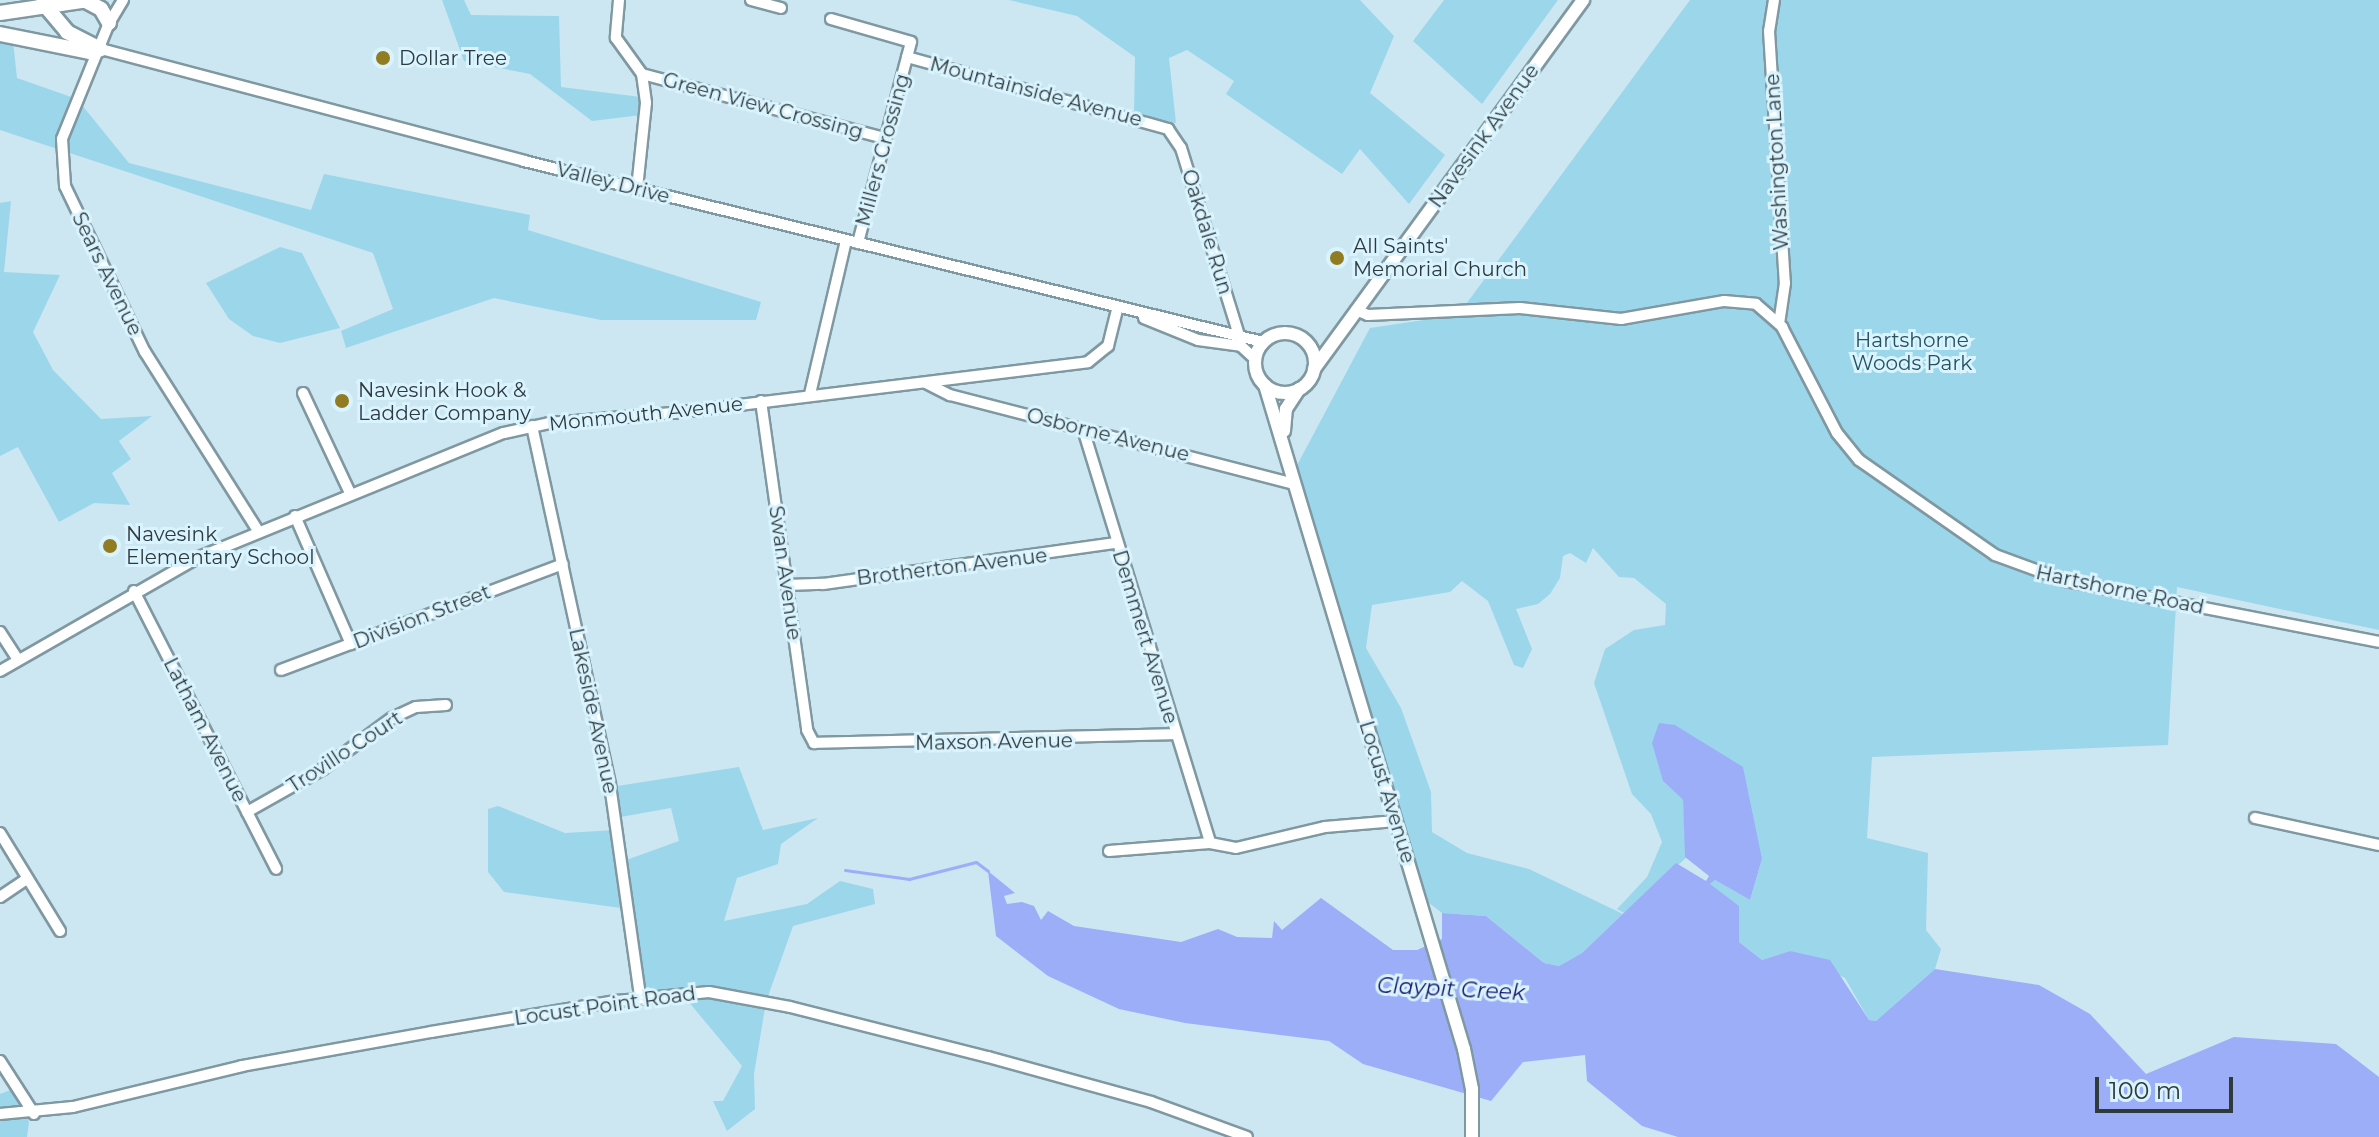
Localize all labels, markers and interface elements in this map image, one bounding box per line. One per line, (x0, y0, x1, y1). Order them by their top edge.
place label: Dollar Tree (399, 46, 507, 70)
marker: Dollar Tree (374, 49, 392, 67)
street label: Mountainside Avenue (927, 52, 1145, 132)
street label: Navesink Avenue (1424, 59, 1544, 213)
street label: Green View Crossing (660, 68, 866, 144)
street label: Millers Crossing (851, 71, 915, 229)
street label: Washington Lane (1760, 73, 1794, 251)
street label: Valley Drive (554, 157, 672, 209)
street label: Oakdale Run (1177, 167, 1237, 297)
street label: Sears Avenue (67, 208, 147, 340)
place label: All Saints' Memorial Church (1353, 234, 1527, 281)
marker: All Saints' Memorial Church (1328, 249, 1346, 267)
park label: Hartshorne Woods Park (1852, 329, 1972, 376)
place label: Navesink Hook & Ladder Company (358, 378, 531, 425)
marker: Navesink Hook & Ladder Company (333, 392, 351, 410)
street label: Monmouth Avenue (548, 392, 744, 436)
street label: Osborne Avenue (1024, 403, 1192, 467)
street label: Swan Avenue (764, 504, 806, 642)
place label: Navesink Elementary School (126, 522, 315, 569)
marker: Navesink Elementary School (101, 537, 119, 555)
street label: Brotherton Avenue (855, 543, 1049, 591)
street label: Demmert Avenue (1107, 547, 1183, 727)
street label: Hartshorne Road (2034, 560, 2206, 620)
street label: Division Street (350, 580, 494, 654)
street label: Lakeside Avenue (564, 626, 622, 796)
street label: Latham Avenue (158, 654, 252, 806)
street label: Trovillo Court (283, 706, 407, 798)
street label: Locust Avenue (1354, 718, 1420, 866)
street label: Maxson Avenue (915, 729, 1073, 755)
water label: Claypit Creek (1376, 972, 1526, 1006)
street label: Locust Point Road (513, 981, 697, 1031)
scale bar (2099, 1061, 2237, 1111)
text: 100 m (2109, 1076, 2181, 1105)

